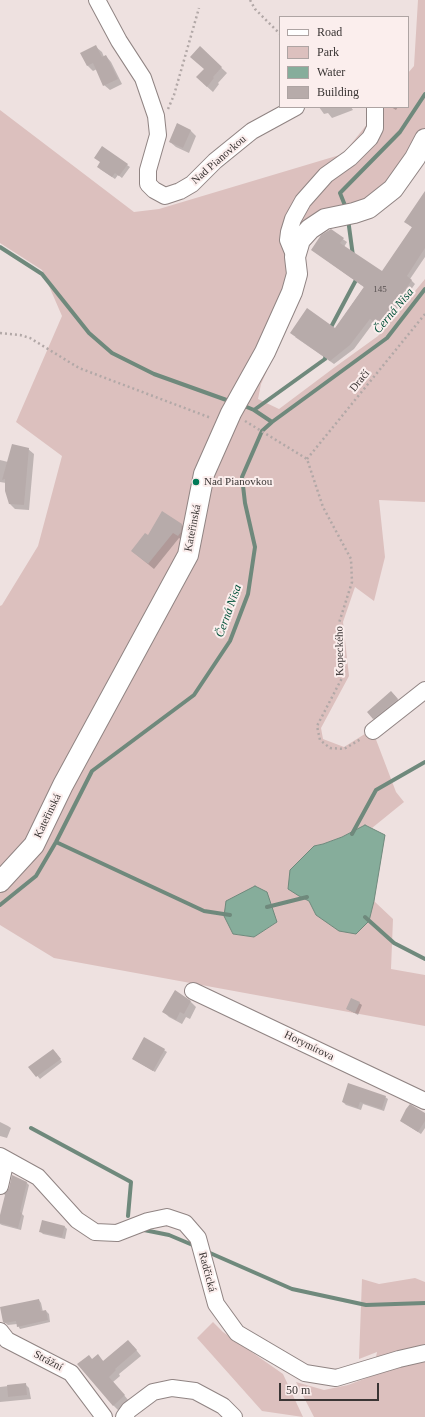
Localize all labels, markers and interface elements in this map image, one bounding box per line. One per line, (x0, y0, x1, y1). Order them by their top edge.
legend (279, 16, 409, 108)
text: Road (317, 25, 342, 39)
text: Park (317, 45, 339, 59)
text: Water (317, 65, 345, 79)
text: Building (317, 85, 359, 99)
street label: Nad Pianovkou (189, 133, 249, 187)
water label: Černá Nisa (371, 285, 417, 337)
house number: 145 (373, 285, 387, 295)
street label: Dračí (347, 367, 373, 395)
place label: Nad Pianovkou (204, 475, 272, 489)
marker: Nad Pianovkou (191, 477, 201, 487)
street label: Kateřinská (182, 503, 204, 553)
water label: Černá Nisa (213, 583, 245, 639)
street label: Kopeckého (333, 626, 347, 676)
street label: Kateřinská (32, 792, 64, 840)
street label: Horymírova (282, 1028, 336, 1064)
street label: Radčická (195, 1251, 219, 1293)
street label: Strážní (31, 1348, 65, 1374)
scale bar (281, 1375, 381, 1401)
text: 50 m (286, 1383, 310, 1397)

